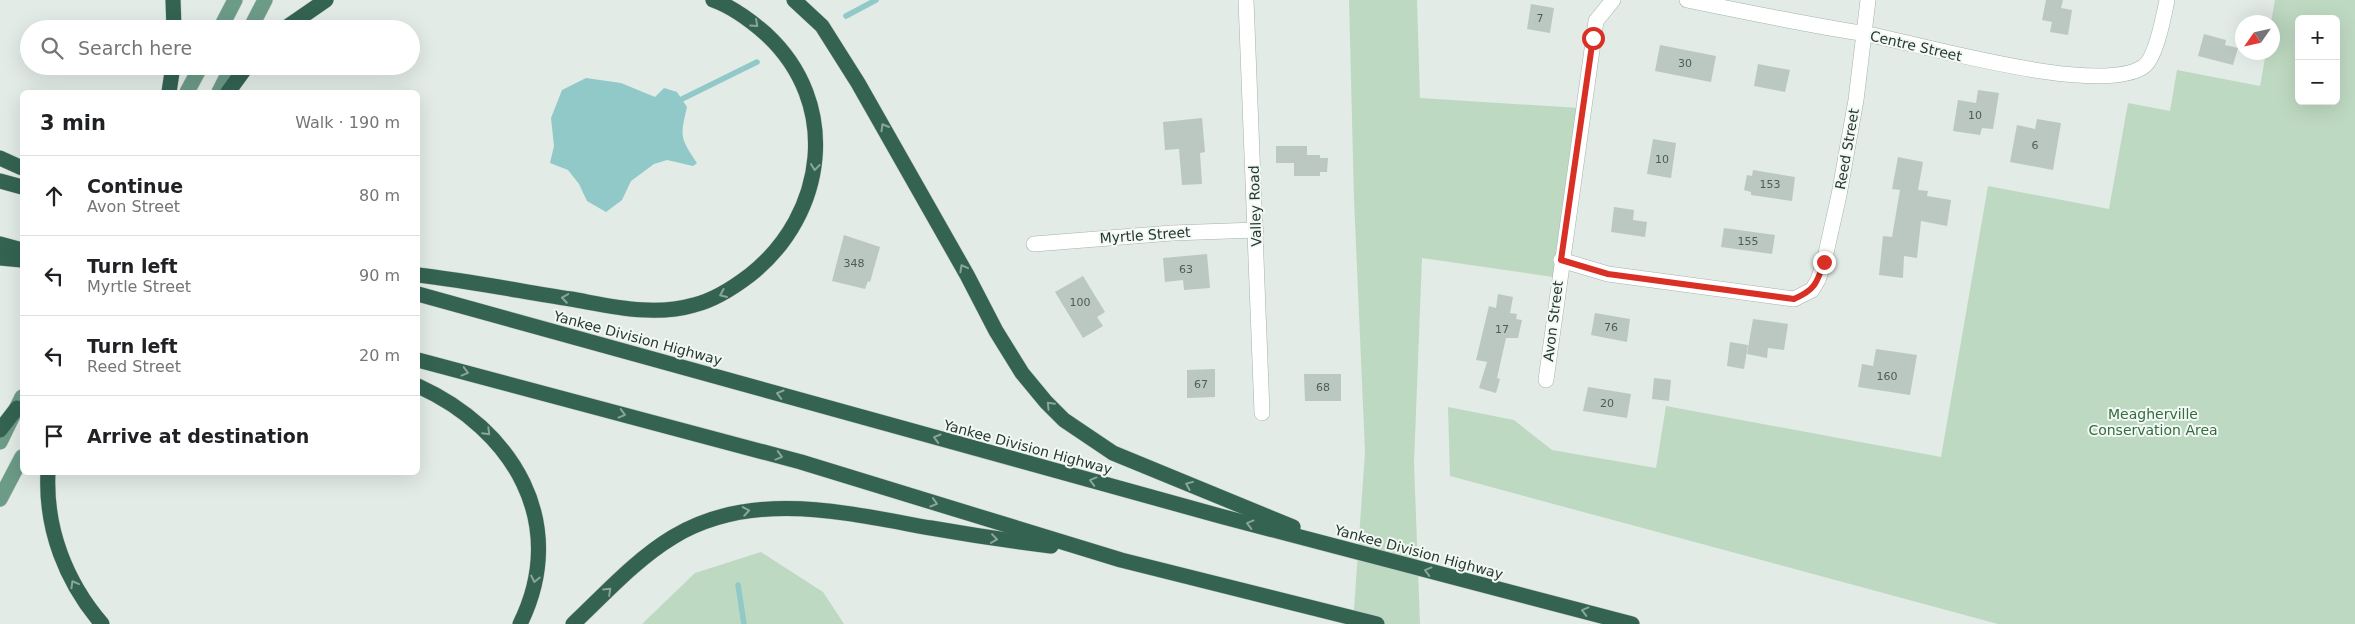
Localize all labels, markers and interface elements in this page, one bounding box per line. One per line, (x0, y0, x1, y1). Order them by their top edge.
house number: 7 (1537, 12, 1544, 25)
north arrow (2235, 15, 2280, 60)
map controls (2295, 15, 2340, 105)
button: + (2295, 15, 2340, 60)
one-way arrow (749, 18, 758, 27)
search box (20, 20, 420, 75)
route start (1582, 27, 1605, 50)
street label: Centre Street (1868, 28, 1964, 64)
icon: search (38, 34, 66, 62)
text: Search here (78, 37, 192, 59)
house number: 30 (1678, 57, 1692, 70)
button: − (2295, 60, 2340, 105)
street label: Reed Street (1832, 107, 1862, 191)
house number: 10 (1968, 109, 1982, 122)
text: 3 min (40, 111, 106, 135)
text: Walk · 190 m (295, 113, 400, 132)
one-way arrow (880, 123, 890, 132)
house number: 6 (2032, 139, 2039, 152)
house number: 10 (1655, 153, 1669, 166)
one-way arrow (810, 163, 821, 171)
street label: Valley Road (1246, 165, 1264, 247)
text: Continue (87, 175, 183, 197)
house number: 153 (1760, 178, 1781, 191)
icon: ahead (40, 182, 68, 210)
text: 80 m (359, 186, 400, 205)
text: Avon Street (87, 197, 180, 216)
street label: Myrtle Street (1099, 224, 1192, 246)
house number: 155 (1738, 235, 1759, 248)
route end (1813, 251, 1836, 274)
text: Turn left (87, 255, 178, 277)
house number: 348 (844, 257, 865, 270)
icon: left (40, 262, 68, 290)
house number: 63 (1179, 263, 1193, 276)
one-way arrow (960, 265, 970, 274)
text: 90 m (359, 266, 400, 285)
text: Myrtle Street (87, 277, 191, 296)
street label: Avon Street (1540, 279, 1566, 362)
one-way arrow (719, 287, 728, 298)
one-way arrow (560, 294, 569, 304)
house number: 100 (1070, 296, 1091, 309)
street label: Yankee Division Highway (551, 308, 724, 368)
house number: 76 (1604, 321, 1618, 334)
house number: 17 (1495, 323, 1509, 336)
text: Turn left (87, 335, 178, 357)
icon: left (40, 342, 68, 370)
text: 20 m (359, 346, 400, 365)
text: Reed Street (87, 357, 181, 376)
one-way arrow (460, 367, 468, 377)
house number: 160 (1877, 370, 1898, 383)
house number: 67 (1194, 378, 1208, 391)
house number: 68 (1316, 381, 1330, 394)
one-way arrow (776, 389, 785, 400)
house number: 20 (1600, 397, 1614, 410)
one-way arrow (1046, 402, 1055, 411)
park label: Meagherville Conservation Area (2088, 406, 2218, 438)
one-way arrow (617, 408, 626, 419)
street label: Yankee Division Highway (941, 417, 1114, 477)
icon: arrive (40, 422, 68, 450)
text: Arrive at destination (87, 425, 309, 447)
one-way arrow (481, 426, 490, 435)
one-way arrow (932, 433, 941, 444)
one-way arrow (774, 451, 782, 461)
one-way arrow (1090, 477, 1098, 487)
one-way arrow (1186, 480, 1194, 490)
one-way arrow (930, 498, 938, 508)
one-way arrow (742, 507, 751, 517)
one-way arrow (1245, 519, 1254, 530)
street label: Yankee Division Highway (1332, 522, 1505, 582)
one-way arrow (990, 533, 998, 543)
one-way arrow (1424, 566, 1432, 576)
one-way arrow (530, 575, 541, 584)
one-way arrow (70, 580, 80, 589)
one-way arrow (603, 588, 612, 597)
one-way arrow (1582, 607, 1590, 617)

